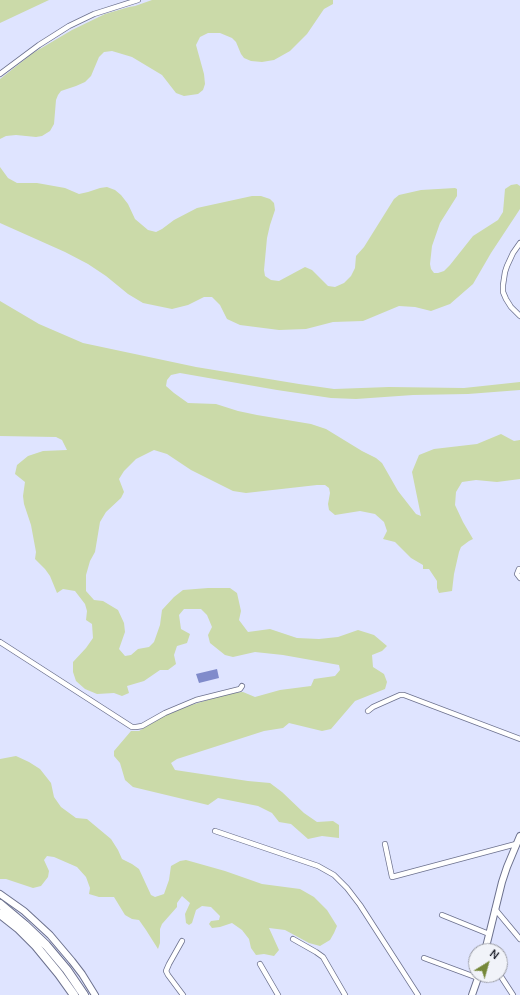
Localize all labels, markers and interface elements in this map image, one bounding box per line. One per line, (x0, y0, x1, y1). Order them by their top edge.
north arrow (468, 943, 508, 983)
text: N (487, 945, 503, 962)

